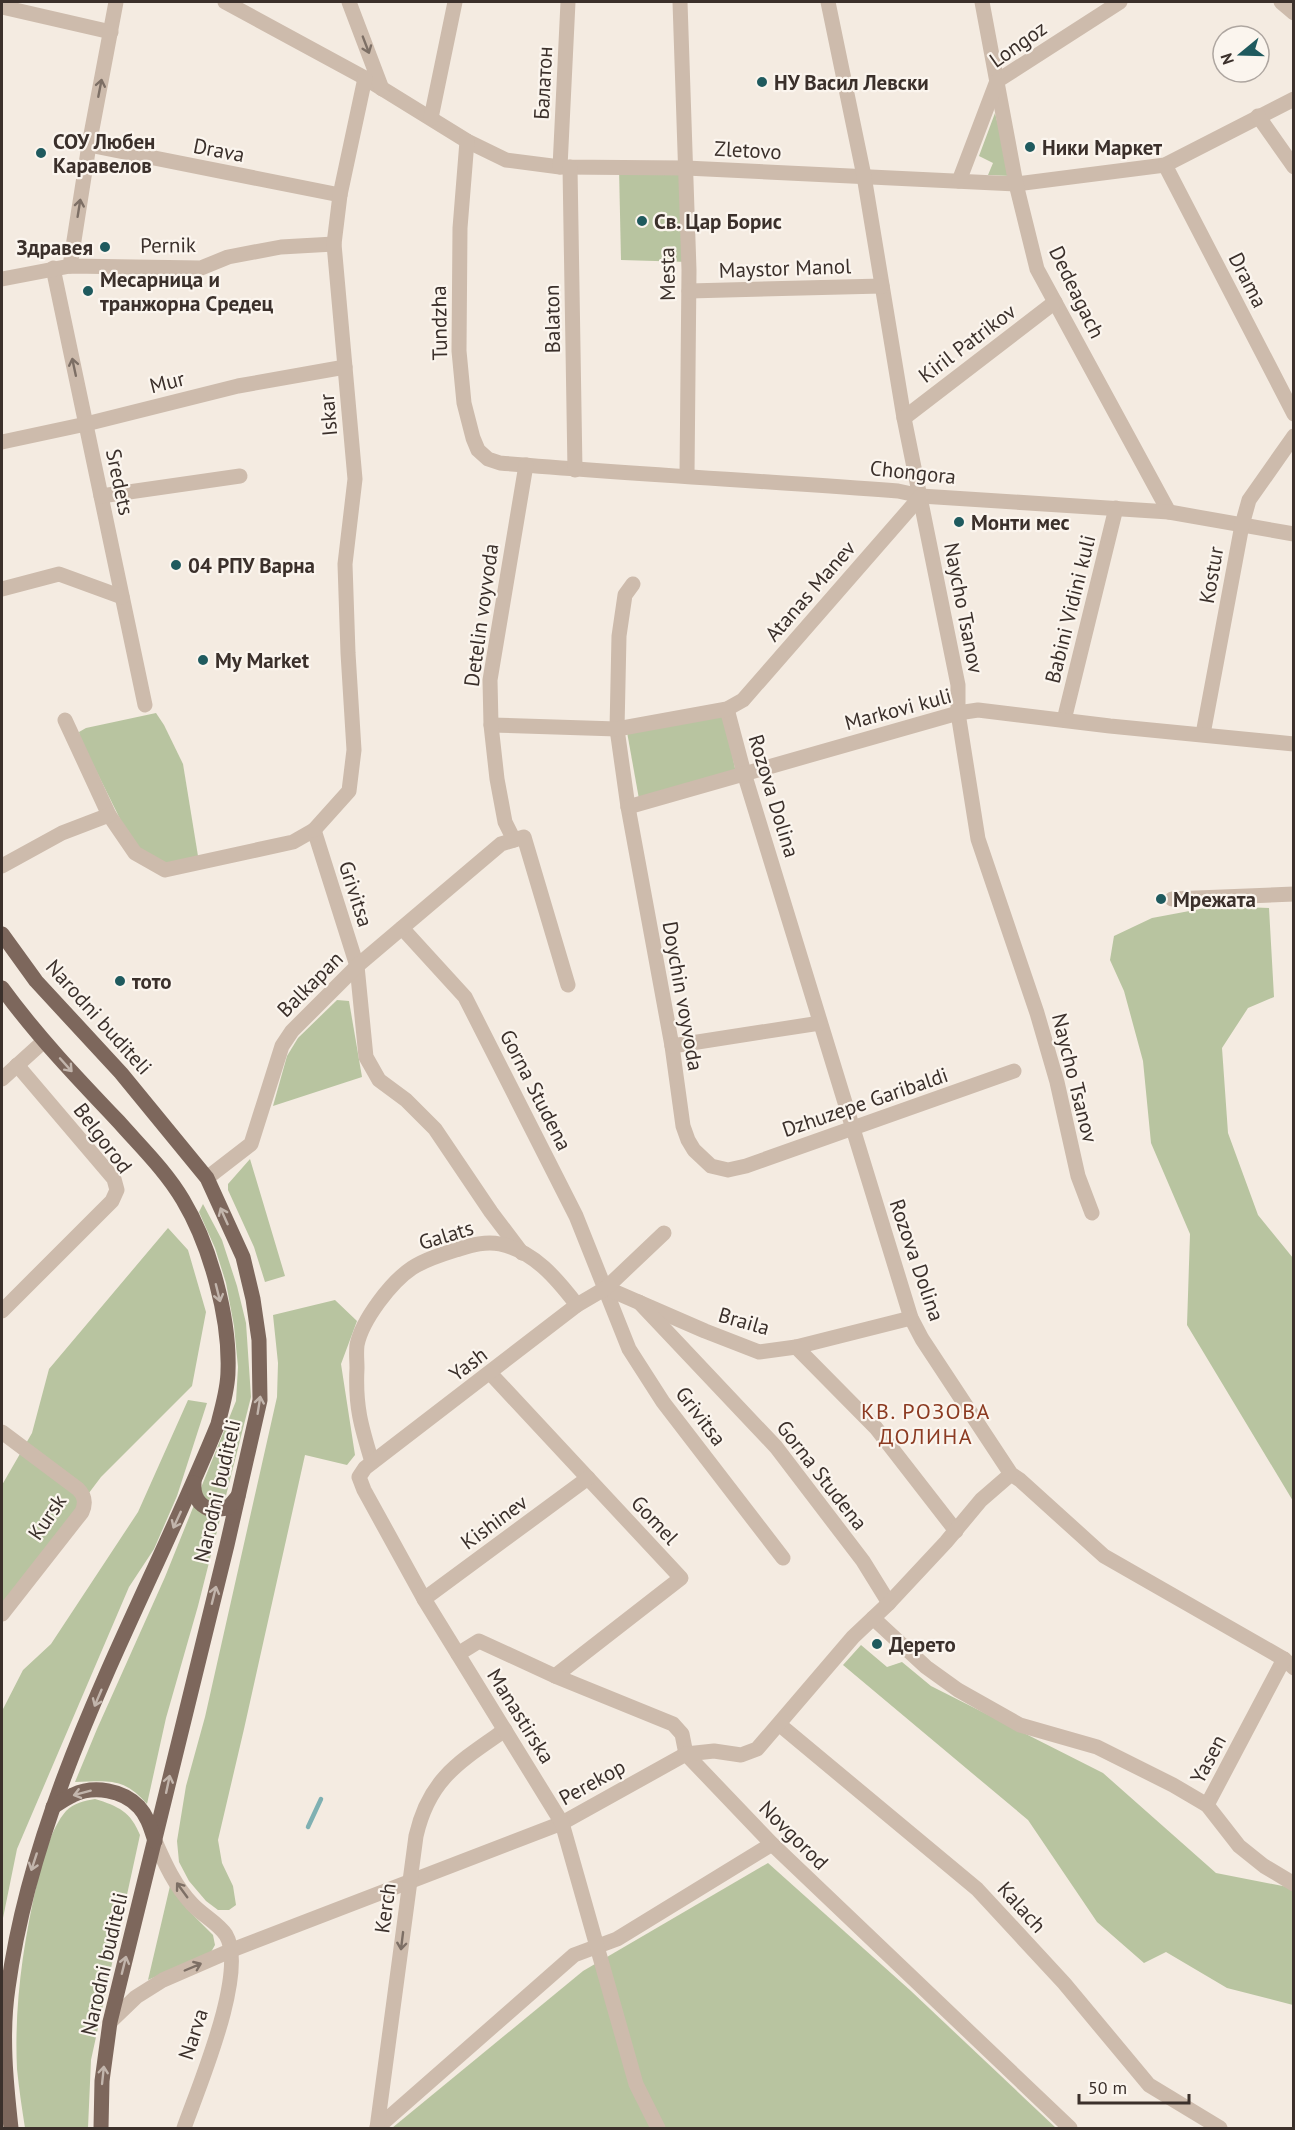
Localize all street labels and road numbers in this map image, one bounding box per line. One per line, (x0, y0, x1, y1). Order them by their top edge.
street label: Longoz (984, 15, 1052, 73)
street label: Балатон (528, 46, 558, 120)
street label: Drava (191, 132, 247, 168)
street label: Zletovo (714, 135, 782, 165)
street label: Pernik (140, 231, 196, 259)
street label: Dedeagach (1043, 241, 1111, 343)
street label: Mesta (653, 247, 681, 301)
street label: Drama (1223, 248, 1273, 312)
street label: Maystor Manol (718, 252, 852, 284)
street label: Balaton (538, 284, 566, 354)
street label: Tundzha (425, 285, 453, 361)
street label: Kiril Patrikov (913, 298, 1021, 388)
street label: Mur (147, 365, 187, 399)
street label: Iskar (313, 393, 343, 437)
street label: Sredets (100, 446, 140, 518)
street label: Chongora (869, 454, 957, 490)
street label: Babini Vidini kuli (1039, 532, 1101, 686)
street label: Atanas Manev (759, 535, 861, 647)
street label: Naycho Tsanov (938, 540, 990, 676)
street label: Detelin voyvoda (458, 542, 504, 688)
street label: Kostur (1193, 544, 1229, 606)
street label: Markovi kuli (842, 682, 954, 736)
street label: Rozova Dolina (742, 731, 806, 861)
street label: Grivitsa (333, 858, 379, 930)
street label: Doychin voyvoda (657, 919, 709, 1073)
street label: Balkapan (271, 945, 349, 1023)
street label: Narodni buditeli (40, 954, 158, 1080)
street label: Naycho Tsanov (1046, 1010, 1104, 1146)
street label: Gorna Studena (494, 1025, 578, 1155)
street label: Dzhuzepe Garibaldi (779, 1061, 951, 1143)
street label: Belgorod (68, 1097, 138, 1179)
street label: Rozova Dolina (884, 1195, 950, 1325)
street label: Galats (415, 1214, 477, 1256)
street label: Braila (715, 1301, 773, 1341)
street label: Yash (444, 1341, 492, 1387)
street label: Grivitsa (670, 1381, 732, 1451)
street label: Gorna Studena (771, 1415, 873, 1535)
street label: Narodni buditeli (187, 1417, 247, 1565)
street label: Kursk (22, 1489, 72, 1545)
street label: Kishinev (455, 1489, 533, 1555)
street label: Gomel (625, 1490, 685, 1550)
street label: Manastirska (481, 1663, 561, 1769)
street label: Yasen (1184, 1730, 1232, 1788)
street label: Perekop (554, 1753, 630, 1811)
street label: Novgorod (754, 1795, 834, 1875)
street label: Kalach (992, 1876, 1052, 1938)
street label: Kerch (368, 1881, 402, 1935)
street label: Narodni buditeli (74, 1890, 134, 2038)
street label: Narva (172, 2005, 214, 2063)

